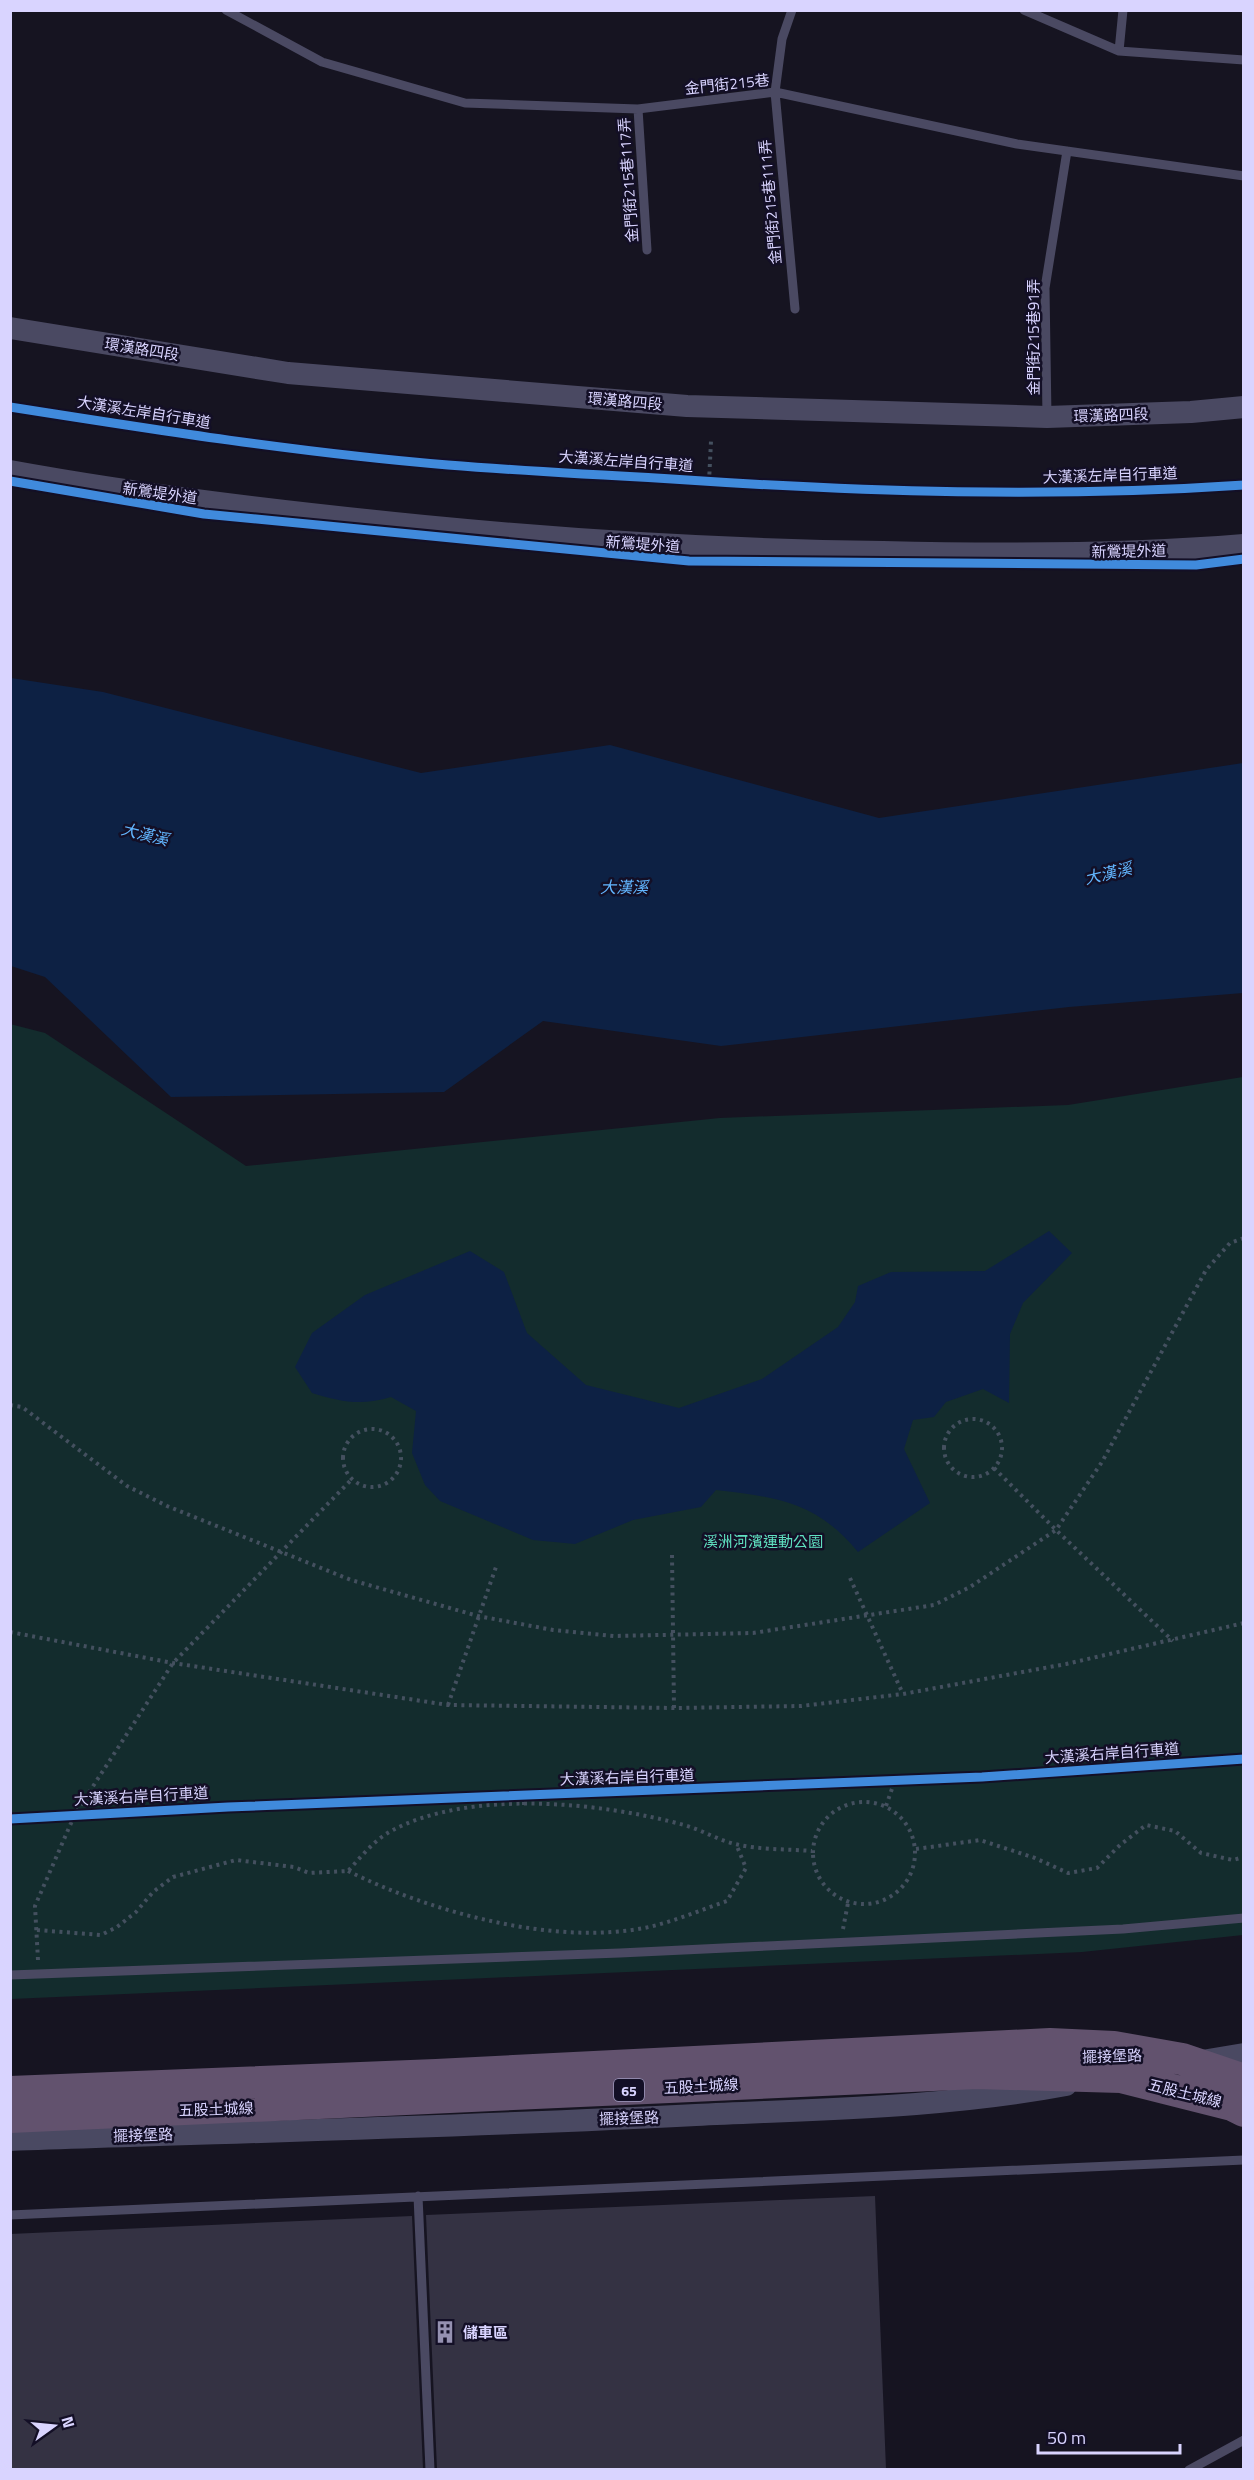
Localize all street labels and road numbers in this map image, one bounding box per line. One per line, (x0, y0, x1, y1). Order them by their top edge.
street label: 金門街215巷 (683, 68, 771, 100)
street label: 金門街215巷117弄 (612, 117, 644, 243)
street label: 金門街215巷111弄 (753, 139, 787, 265)
street label: 金門街215巷91弄 (1022, 278, 1045, 396)
street label: 環漢路四段 (103, 332, 181, 366)
street label: 環漢路四段 (587, 386, 663, 416)
street label: 大漢溪左岸自行車道 (76, 390, 212, 434)
street label: 環漢路四段 (1073, 402, 1149, 428)
street label: 大漢溪左岸自行車道 (558, 445, 694, 477)
street label: 大漢溪左岸自行車道 (1042, 461, 1178, 489)
street label: 新鶯堤外道 (121, 476, 199, 510)
street label: 新鶯堤外道 (605, 530, 681, 558)
street label: 新鶯堤外道 (1091, 539, 1167, 563)
street label: 大漢溪右岸自行車道 (1044, 1737, 1180, 1769)
street label: 大漢溪右岸自行車道 (559, 1763, 695, 1791)
street label: 大漢溪右岸自行車道 (73, 1781, 209, 1811)
street label: 擺接堡路 (1082, 2043, 1142, 2069)
street label: 五股土城線 (663, 2073, 739, 2099)
street label: 五股土城線 (1146, 2073, 1224, 2113)
road number: 65 (614, 2079, 644, 2101)
street label: 五股土城線 (178, 2096, 254, 2122)
street label: 擺接堡路 (599, 2105, 659, 2131)
street label: 擺接堡路 (113, 2122, 173, 2148)

